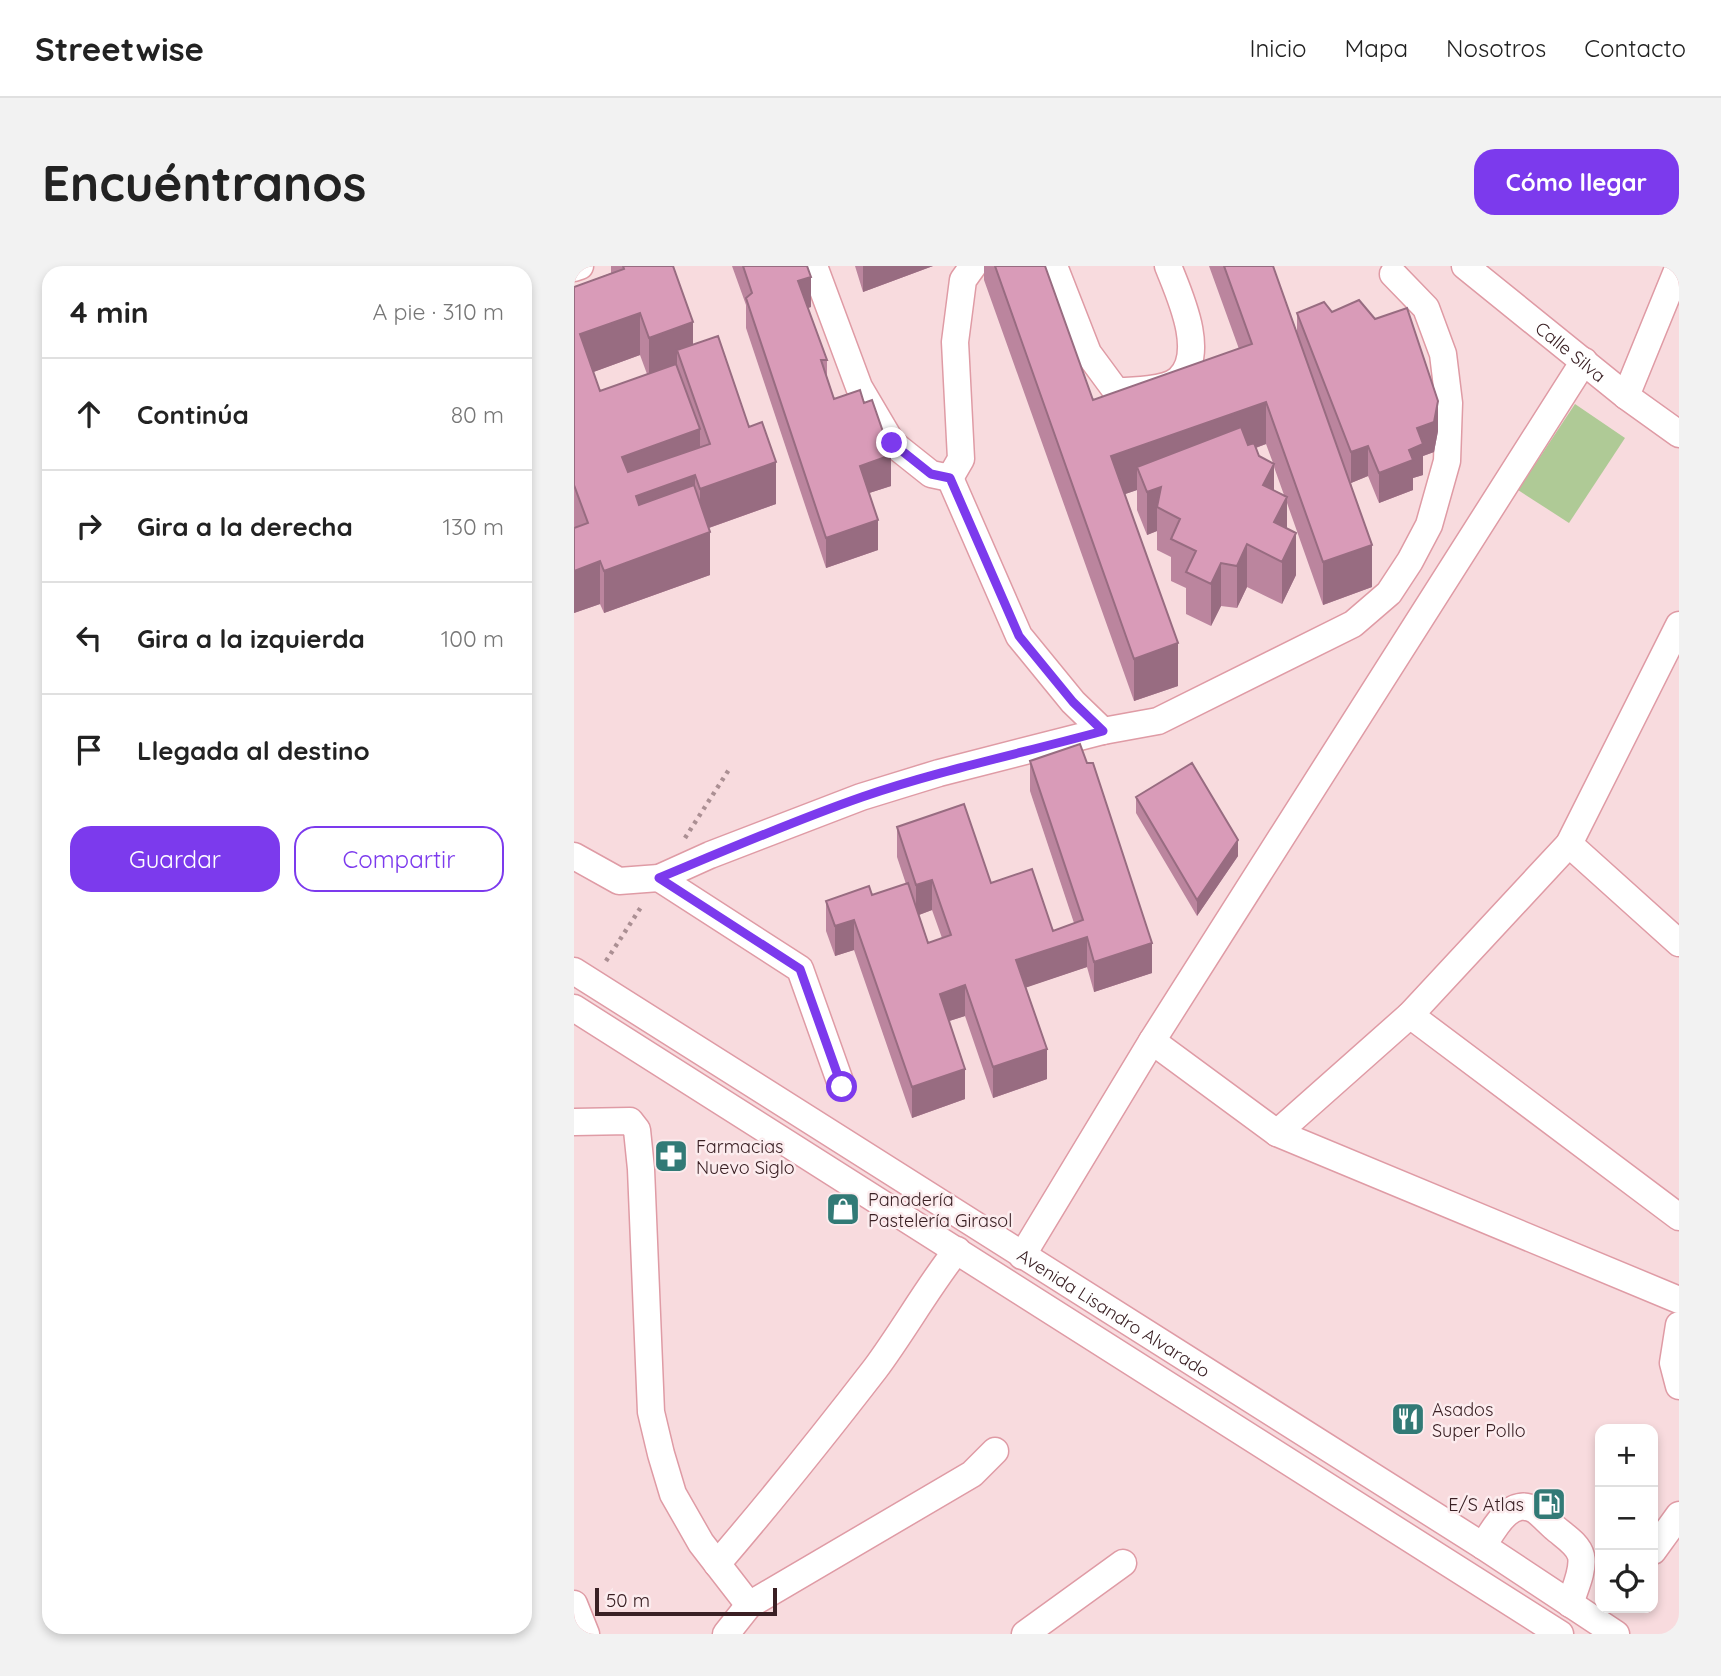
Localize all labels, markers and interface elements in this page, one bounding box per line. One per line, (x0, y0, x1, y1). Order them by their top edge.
text: Streetwise (35, 28, 204, 69)
text: Inicio (1249, 33, 1307, 63)
text: Mapa (1345, 33, 1408, 63)
text: Nosotros (1446, 33, 1546, 63)
text: Contacto (1584, 33, 1686, 63)
button: Cómo llegar (1474, 149, 1679, 215)
text: Encuéntranos (42, 152, 366, 213)
text: 4 min (70, 293, 149, 331)
text: A pie · 310 m (372, 297, 504, 326)
street label: Calle Silva (1531, 316, 1611, 387)
icon: ahead (70, 395, 108, 433)
text: Continúa (137, 398, 249, 431)
text: 80 m (451, 400, 504, 429)
route end (876, 427, 907, 458)
icon: right (70, 507, 108, 545)
text: Gira a la derecha (137, 510, 353, 543)
text: 130 m (442, 512, 504, 541)
icon: left (70, 619, 108, 657)
text: Gira a la izquierda (137, 622, 365, 655)
text: 100 m (441, 624, 504, 653)
icon: arrive (70, 731, 108, 769)
text: Llegada al destino (137, 734, 370, 767)
button: Guardar (70, 826, 280, 892)
button: Compartir (294, 826, 504, 892)
route start (826, 1071, 857, 1102)
place label: Farmacias Nuevo Siglo (696, 1135, 795, 1179)
pharmacy icon: Farmacias Nuevo Siglo (652, 1137, 690, 1175)
place label: Panadería Pastelería Girasol (868, 1188, 1012, 1232)
shop icon: Panadería Pastelería Girasol (824, 1190, 862, 1228)
street label: Avenida Lisandro Alvarado (1013, 1243, 1215, 1382)
place label: Asados Super Pollo (1432, 1398, 1526, 1442)
restaurant icon: Asados Super Pollo (1389, 1400, 1427, 1438)
map controls (1595, 1424, 1658, 1613)
button: + (1595, 1424, 1658, 1487)
fuel station icon: E/S Atlas (1530, 1485, 1568, 1523)
button: − (1595, 1487, 1658, 1550)
place label: E/S Atlas (1448, 1493, 1524, 1516)
button: locate (1595, 1550, 1658, 1613)
scale bar (595, 1585, 777, 1617)
text: 50 m (606, 1588, 650, 1612)

